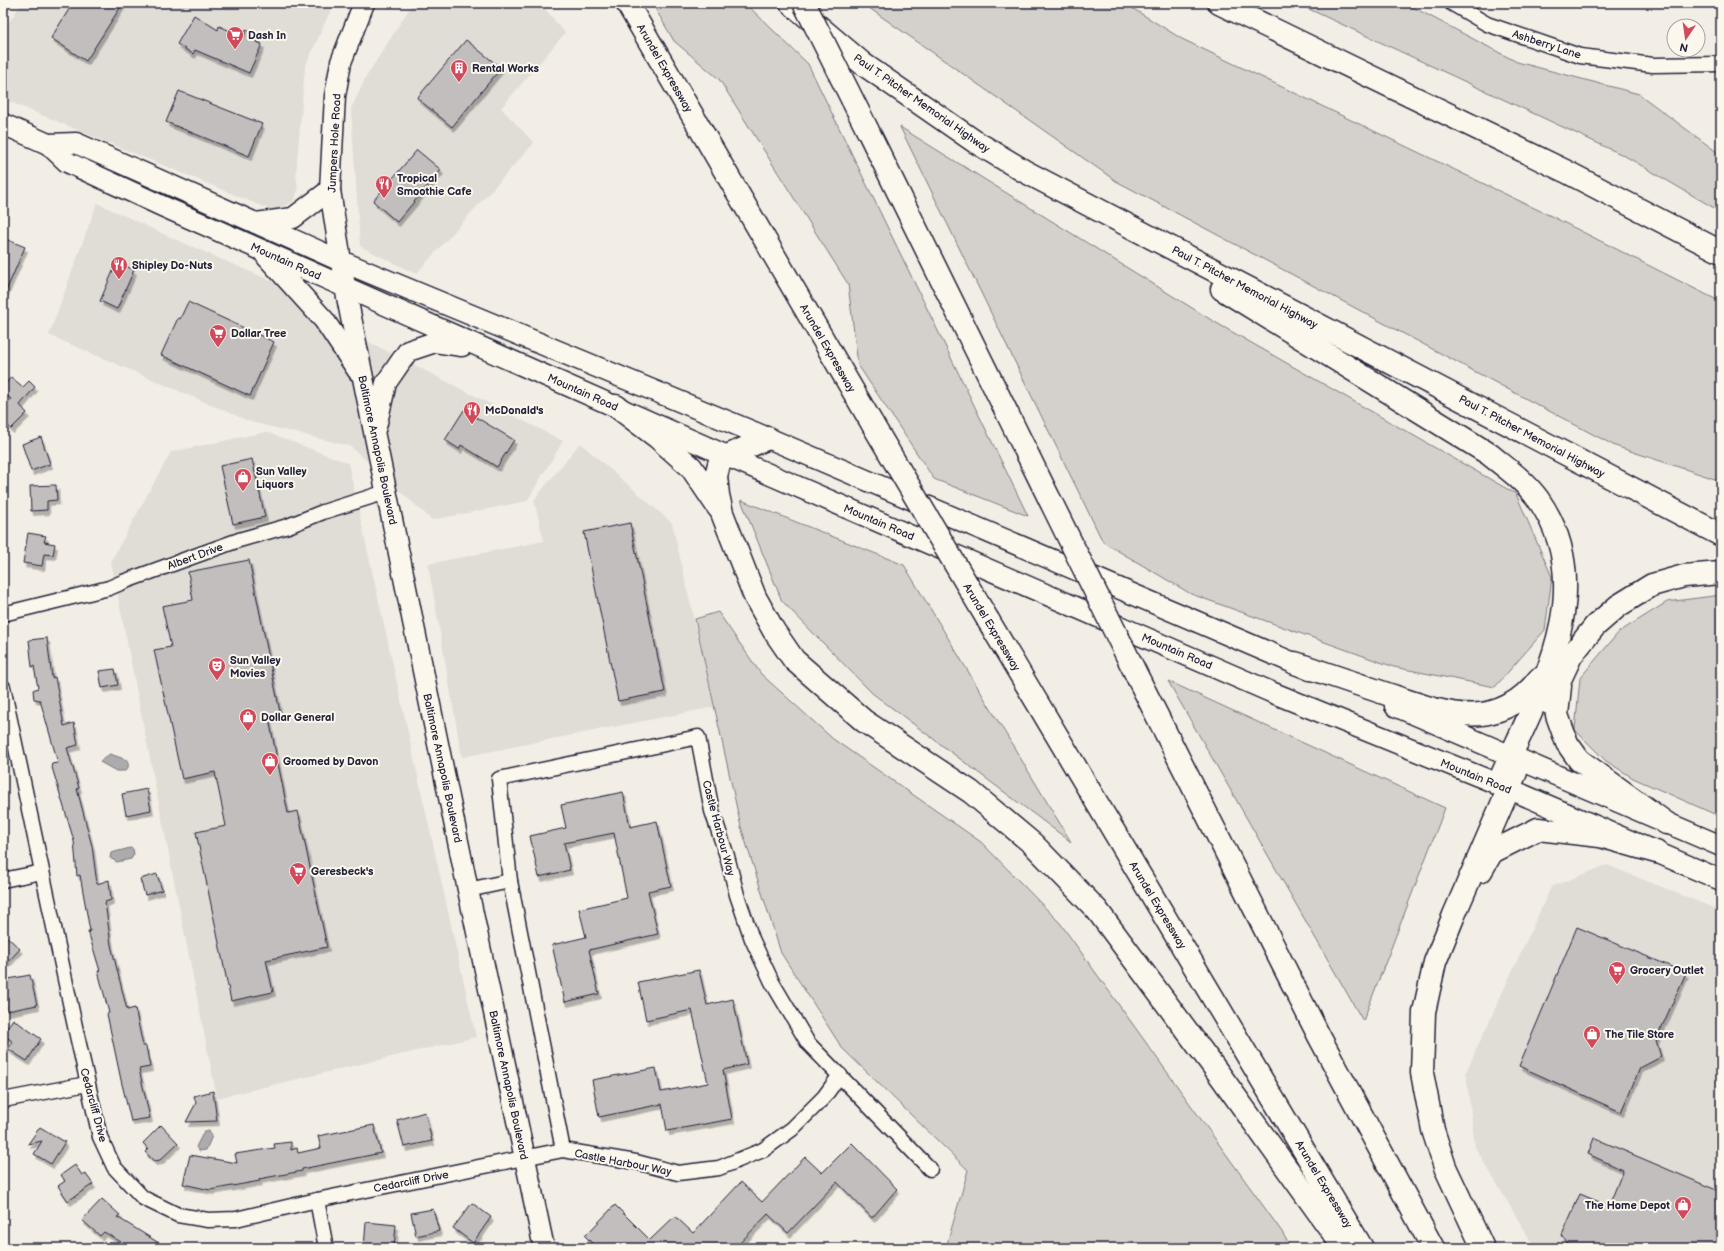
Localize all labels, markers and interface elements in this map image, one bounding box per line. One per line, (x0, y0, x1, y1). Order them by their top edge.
north arrow (1666, 18, 1706, 58)
street label: Arundel Expressway (634, 22, 695, 115)
supermarket icon: Dash In (225, 25, 245, 50)
street label: Ashberry Lane (1511, 27, 1583, 62)
place label: Dash In (248, 29, 286, 42)
text: N (1678, 40, 1689, 55)
street label: Paul T. Pitcher Memorial Highway (851, 51, 992, 156)
building icon: Rental Works (449, 58, 469, 83)
place label: Rental Works (472, 62, 540, 75)
street label: Jumpers Hole Road (325, 93, 344, 193)
place label: Tropical Smoothie Cafe (397, 172, 472, 198)
restaurant icon: Tropical Smoothie Cafe (374, 174, 394, 199)
street label: Mountain Road (249, 240, 323, 283)
street label: Paul T. Pitcher Memorial Highway (1170, 243, 1320, 332)
restaurant icon: Shipley Do-Nuts (109, 255, 129, 280)
place label: Shipley Do-Nuts (132, 259, 213, 272)
street label: Arundel Expressway (797, 302, 858, 395)
supermarket icon: Dollar Tree (208, 323, 228, 348)
place label: Dollar Tree (231, 327, 286, 340)
street label: Mountain Road (546, 371, 620, 414)
street label: Baltimore Annapolis Boulevard (355, 374, 400, 526)
street label: Paul T. Pitcher Memorial Highway (1457, 392, 1607, 481)
restaurant icon: McDonald's (462, 400, 482, 425)
place label: McDonald's (485, 404, 544, 417)
place label: Sun Valley Liquors (256, 465, 307, 491)
shop icon: Sun Valley Liquors (233, 467, 253, 492)
street label: Mountain Road (841, 502, 916, 543)
street label: Albert Drive (166, 540, 225, 573)
street label: Arundel Expressway (960, 581, 1023, 673)
street label: Mountain Road (1139, 631, 1214, 672)
place label: Sun Valley Movies (230, 654, 281, 680)
theatre icon: Sun Valley Movies (207, 656, 227, 681)
street label: Baltimore Annapolis Boulevard (420, 692, 465, 844)
shop icon: Dollar General (238, 707, 258, 732)
place label: Dollar General (261, 711, 334, 724)
shop icon: Groomed by Davon (260, 751, 280, 776)
place label: Groomed by Davon (283, 755, 378, 768)
street label: Mountain Road (1438, 756, 1513, 797)
street label: Castle Harbour Way (699, 779, 738, 877)
street label: Arundel Expressway (1126, 859, 1189, 951)
supermarket icon: Geresbeck's (288, 861, 308, 886)
place label: Geresbeck's (311, 865, 374, 878)
supermarket icon: Grocery Outlet (1607, 960, 1627, 985)
place label: Grocery Outlet (1630, 964, 1704, 977)
street label: Baltimore Annapolis Boulevard (486, 1009, 531, 1161)
shop icon: The Tile Store (1582, 1024, 1602, 1049)
place label: The Tile Store (1605, 1028, 1674, 1041)
street label: Cedarcliff Drive (77, 1067, 110, 1144)
street label: Arundel Expressway (1292, 1138, 1355, 1230)
street label: Castle Harbour Way (573, 1147, 673, 1178)
street label: Cedarcliff Drive (372, 1168, 450, 1195)
shop icon: The Home Depot (1673, 1195, 1693, 1220)
place label: The Home Depot (1585, 1199, 1670, 1212)

